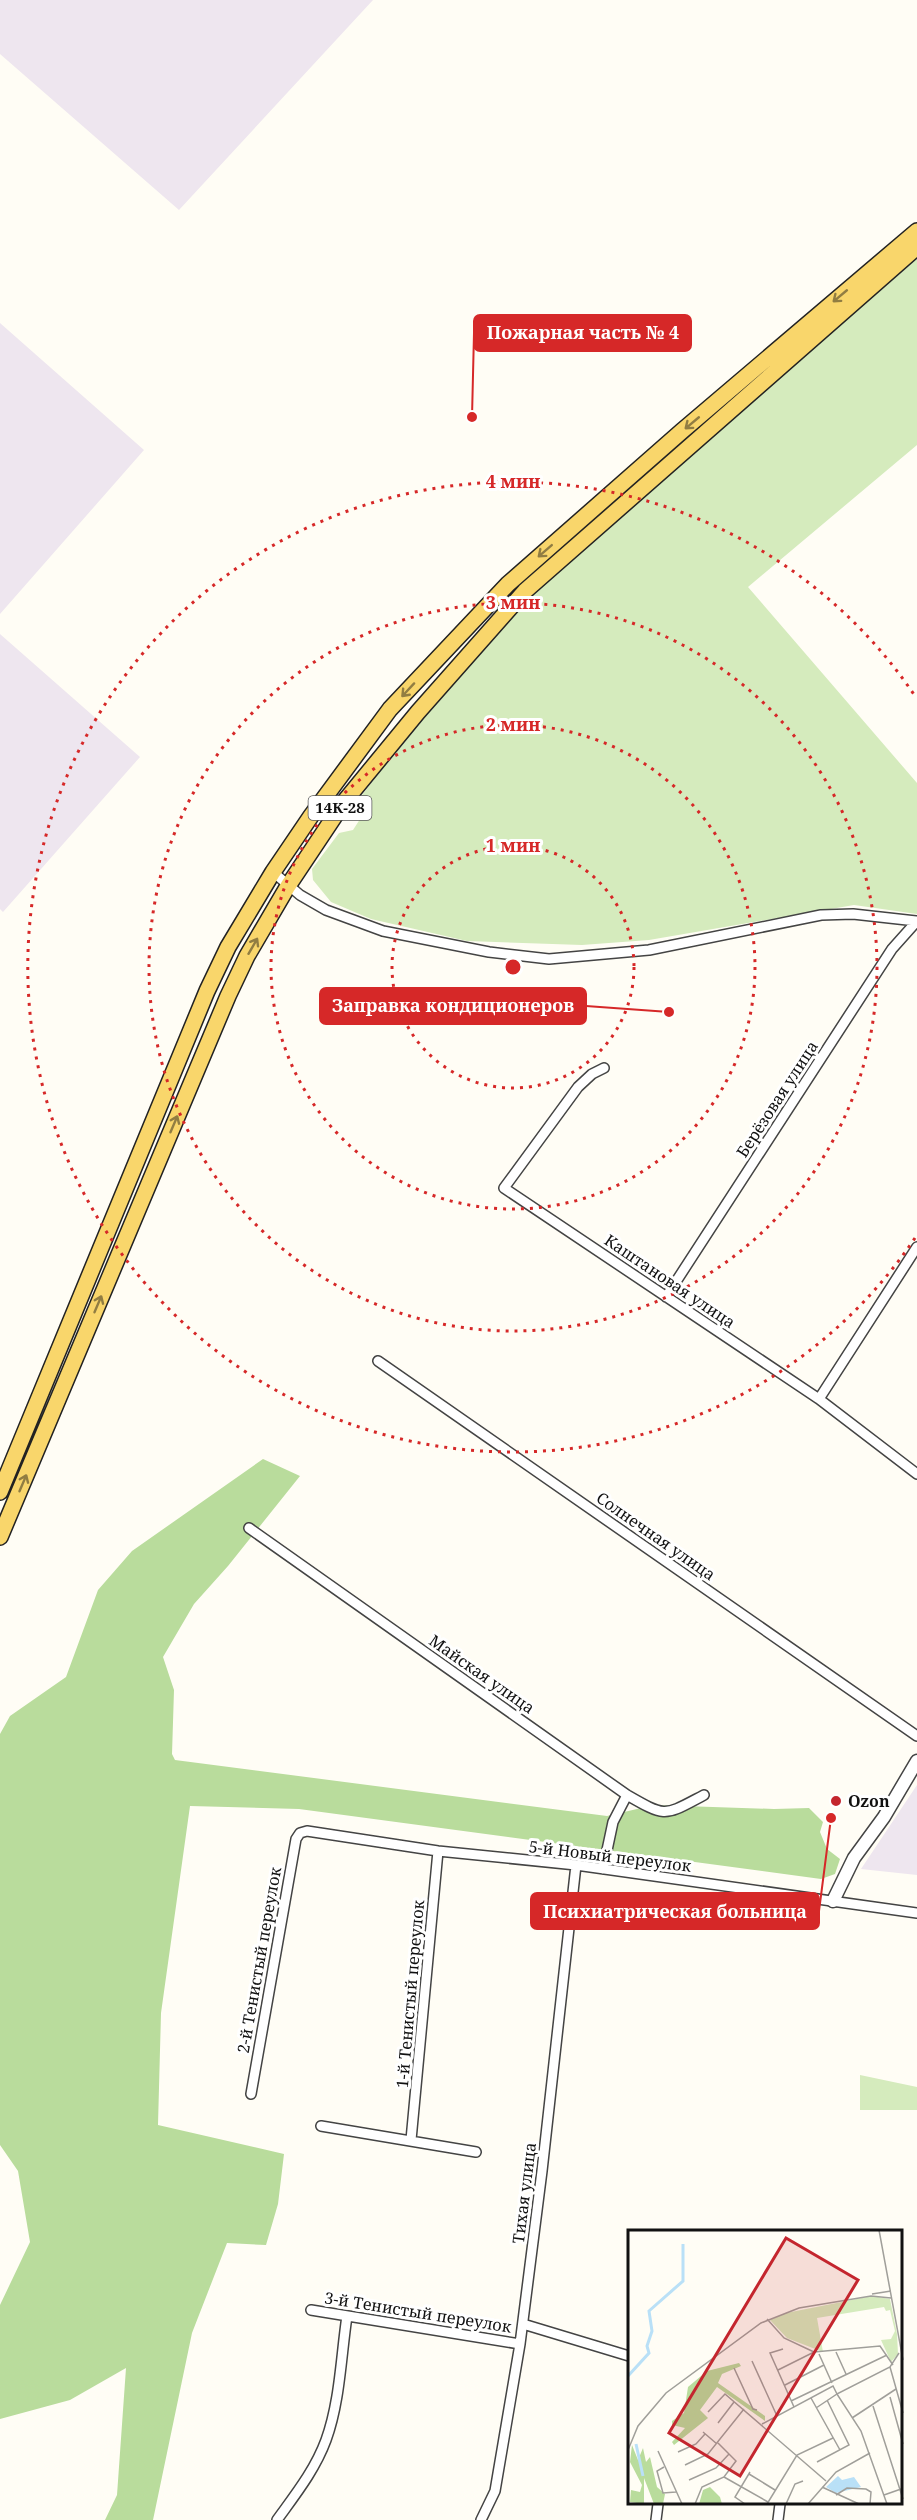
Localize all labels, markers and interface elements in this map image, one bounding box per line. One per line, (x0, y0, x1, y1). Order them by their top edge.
one-way arrow (833, 289, 848, 303)
callout: Пожарная часть № 4 (474, 315, 691, 351)
text: Пожарная часть № 4 (487, 320, 679, 344)
one-way arrow (684, 416, 700, 429)
text: 4 мин (486, 469, 540, 493)
one-way arrow (538, 544, 553, 558)
text: 3 мин (486, 590, 540, 614)
one-way arrow (401, 682, 415, 697)
text: 2 мин (486, 712, 540, 736)
road number: 14К-28 (308, 796, 372, 820)
text: 1 мин (486, 833, 540, 857)
one-way arrow (247, 938, 259, 955)
centre of rings (503, 957, 523, 977)
callout: Заправка кондиционеров (320, 988, 586, 1024)
text: Заправка кондиционеров (332, 993, 574, 1017)
street label: Берёзовая улица (731, 1036, 823, 1162)
one-way arrow (169, 1115, 180, 1134)
street label: Каштановая улица (600, 1229, 740, 1333)
one-way arrow (93, 1295, 104, 1313)
one-way arrow (18, 1475, 29, 1493)
street label: Солнечная улица (592, 1487, 720, 1585)
street label: Майская улица (425, 1629, 539, 1719)
place label: Ozon (848, 1790, 890, 1812)
marker: Ozon (829, 1794, 843, 1808)
street label: 5-й Новый переулок (528, 1835, 693, 1877)
street label: 2-й Тенистый переулок (232, 1865, 286, 2055)
callout: Психиатрическая больница (531, 1893, 819, 1929)
street label: 1-й Тенистый переулок (391, 1898, 429, 2089)
text: Психиатрическая больница (543, 1899, 807, 1923)
street label: Тихая улица (507, 2141, 541, 2245)
inset map (628, 2230, 902, 2505)
street label: 3-й Тенистый переулок (323, 2286, 513, 2338)

